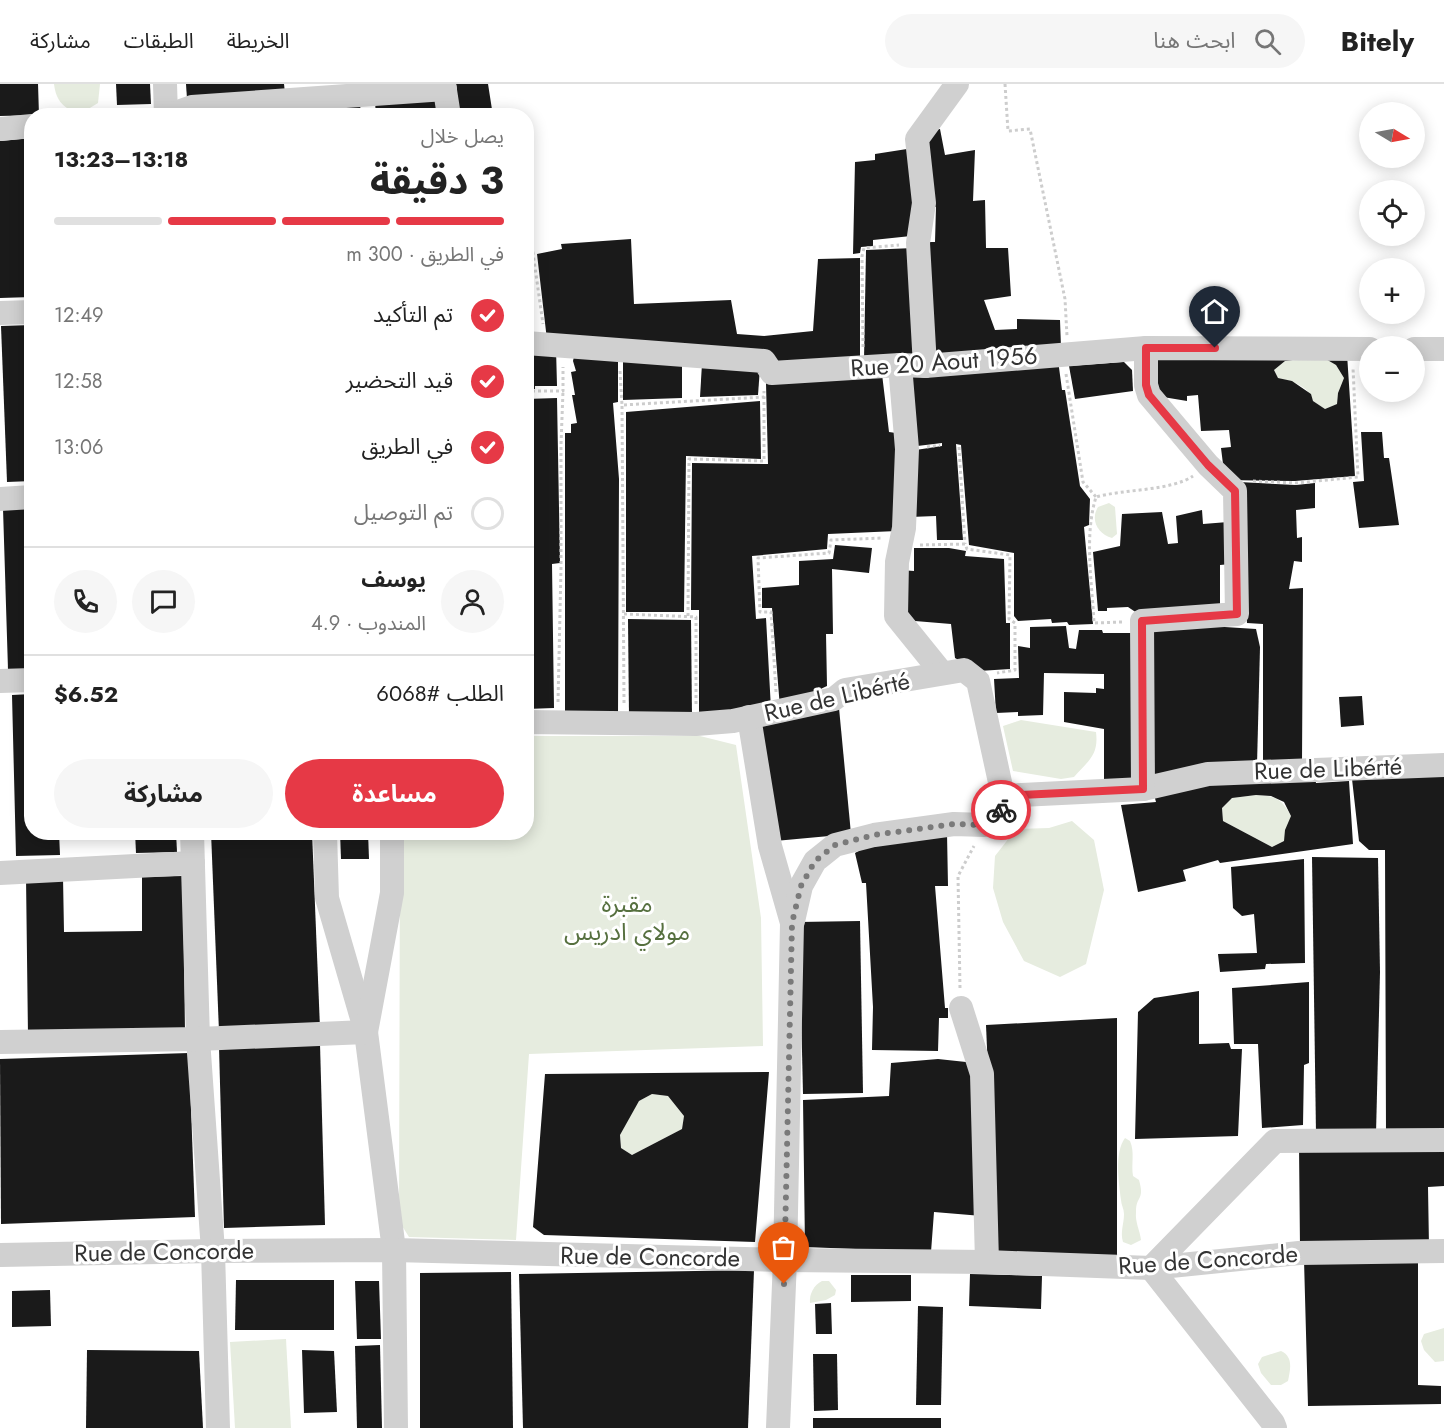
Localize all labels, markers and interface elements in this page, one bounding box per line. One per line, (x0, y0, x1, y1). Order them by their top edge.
search box (885, 14, 1305, 68)
text: Bitely (1341, 21, 1414, 62)
text: ابحث هنا (1153, 24, 1236, 56)
icon: search (1251, 25, 1284, 58)
text: مشاركة (30, 26, 91, 56)
text: الطبقات (124, 26, 194, 56)
text: الخريطة (227, 26, 290, 56)
north arrow (1359, 102, 1425, 168)
map controls (1359, 102, 1425, 402)
text: يصل خلال (421, 122, 504, 151)
text: 13:18–13:23 (54, 143, 188, 175)
text: 3 دقيقة (370, 152, 504, 209)
button: locate (1359, 180, 1425, 246)
text: في الطريق · 300 m (346, 240, 504, 269)
button: + (1359, 258, 1425, 324)
pin (1189, 286, 1240, 348)
icon: home (1198, 295, 1231, 328)
text: تم التأكيد (373, 298, 453, 330)
icon: check (471, 299, 504, 332)
text: 12:49 (54, 301, 104, 330)
button: − (1359, 336, 1425, 402)
street label: Rue 20 Aout 1956 (849, 338, 1039, 385)
text: قيد التحضير (346, 364, 453, 396)
icon: check (471, 365, 504, 398)
text: 12:58 (54, 367, 103, 396)
text: في الطريق (361, 430, 453, 462)
icon: check (471, 431, 504, 464)
text: 13:06 (54, 433, 103, 462)
text: تم التوصيل (354, 496, 453, 528)
text: يوسف (361, 563, 426, 595)
button: phone (54, 570, 117, 633)
button: chat (132, 570, 195, 633)
button: person (441, 570, 504, 633)
text: المندوب · 4.9 (311, 609, 426, 638)
street label: Rue de Libérté (761, 663, 913, 730)
text: الطلب #6068 (376, 677, 504, 709)
text: $6.52 (54, 678, 118, 710)
street label: Rue de Libérté (1253, 748, 1403, 789)
button: مشاركة (54, 759, 273, 828)
button: مساعدة (285, 759, 504, 828)
courier (971, 780, 1031, 840)
icon: bike (985, 794, 1018, 827)
park label: مقبرة مولاي ادريس (564, 886, 690, 951)
pin (758, 1222, 809, 1284)
icon: bag (767, 1231, 800, 1264)
street label: Rue de Concorde (74, 1232, 254, 1271)
street label: Rue de Concorde (1117, 1236, 1299, 1283)
street label: Rue de Concorde (560, 1237, 740, 1276)

